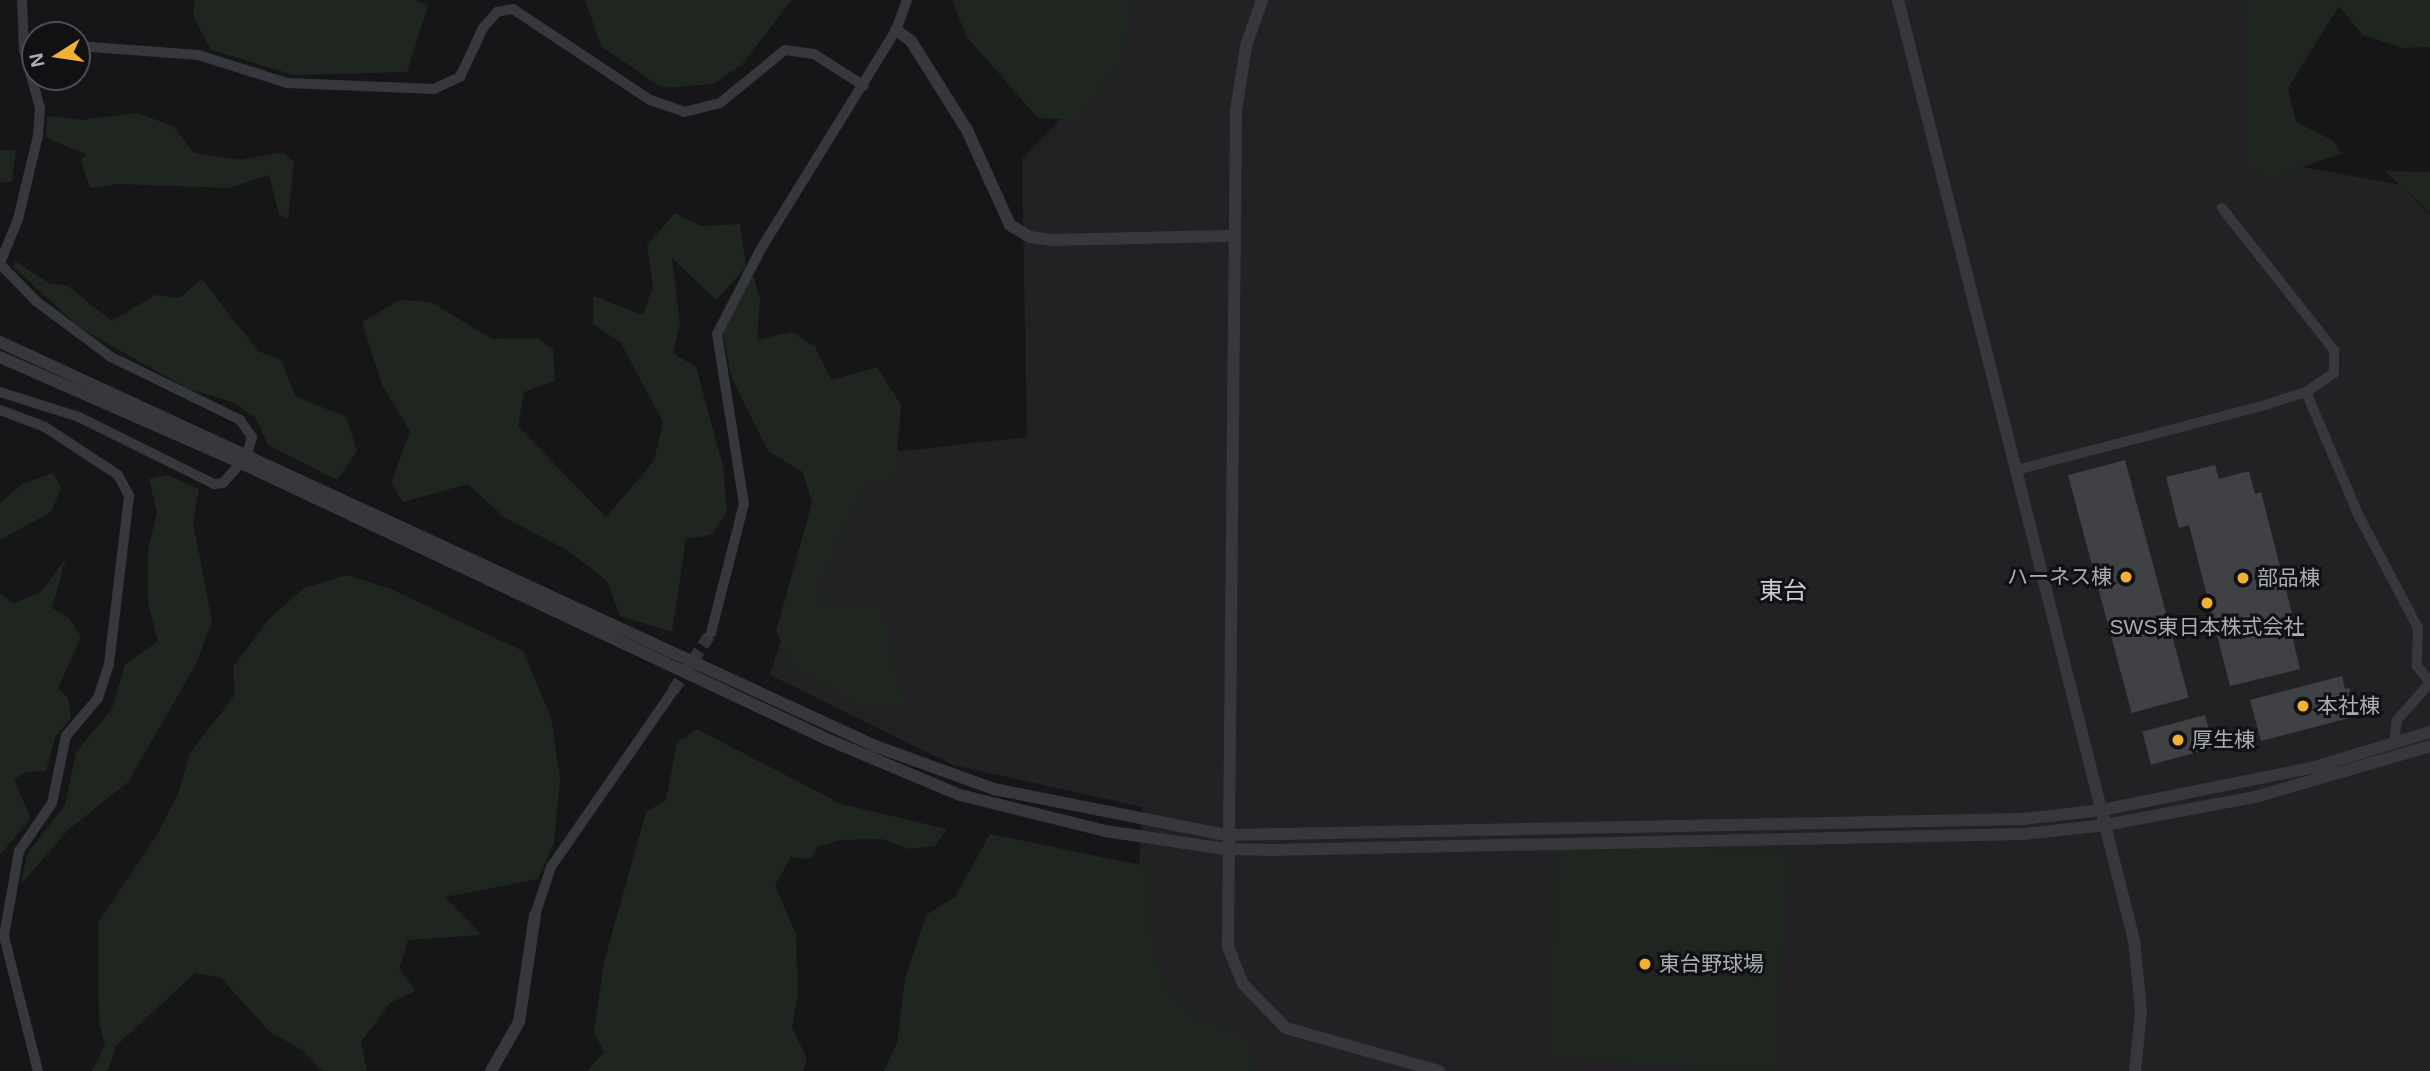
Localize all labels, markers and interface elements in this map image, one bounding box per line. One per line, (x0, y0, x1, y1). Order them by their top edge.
north arrow (21, 21, 91, 91)
text: N (25, 51, 49, 69)
place label: ハーネス棟 (2007, 564, 2112, 590)
place label: 部品棟 (2257, 565, 2320, 591)
marker: ハーネス棟 (2118, 569, 2134, 585)
marker: 部品棟 (2235, 570, 2251, 586)
district label: 東台 (1759, 577, 1807, 605)
marker: SWS東日本株式会社 (2199, 595, 2215, 611)
place label: SWS東日本株式会社 (2110, 614, 2304, 640)
place label: 本社棟 (2317, 693, 2380, 719)
marker: 本社棟 (2295, 698, 2311, 714)
place label: 厚生棟 (2192, 727, 2255, 753)
marker: 厚生棟 (2170, 732, 2186, 748)
place label: 東台野球場 (1659, 951, 1764, 977)
marker: 東台野球場 (1637, 956, 1653, 972)

